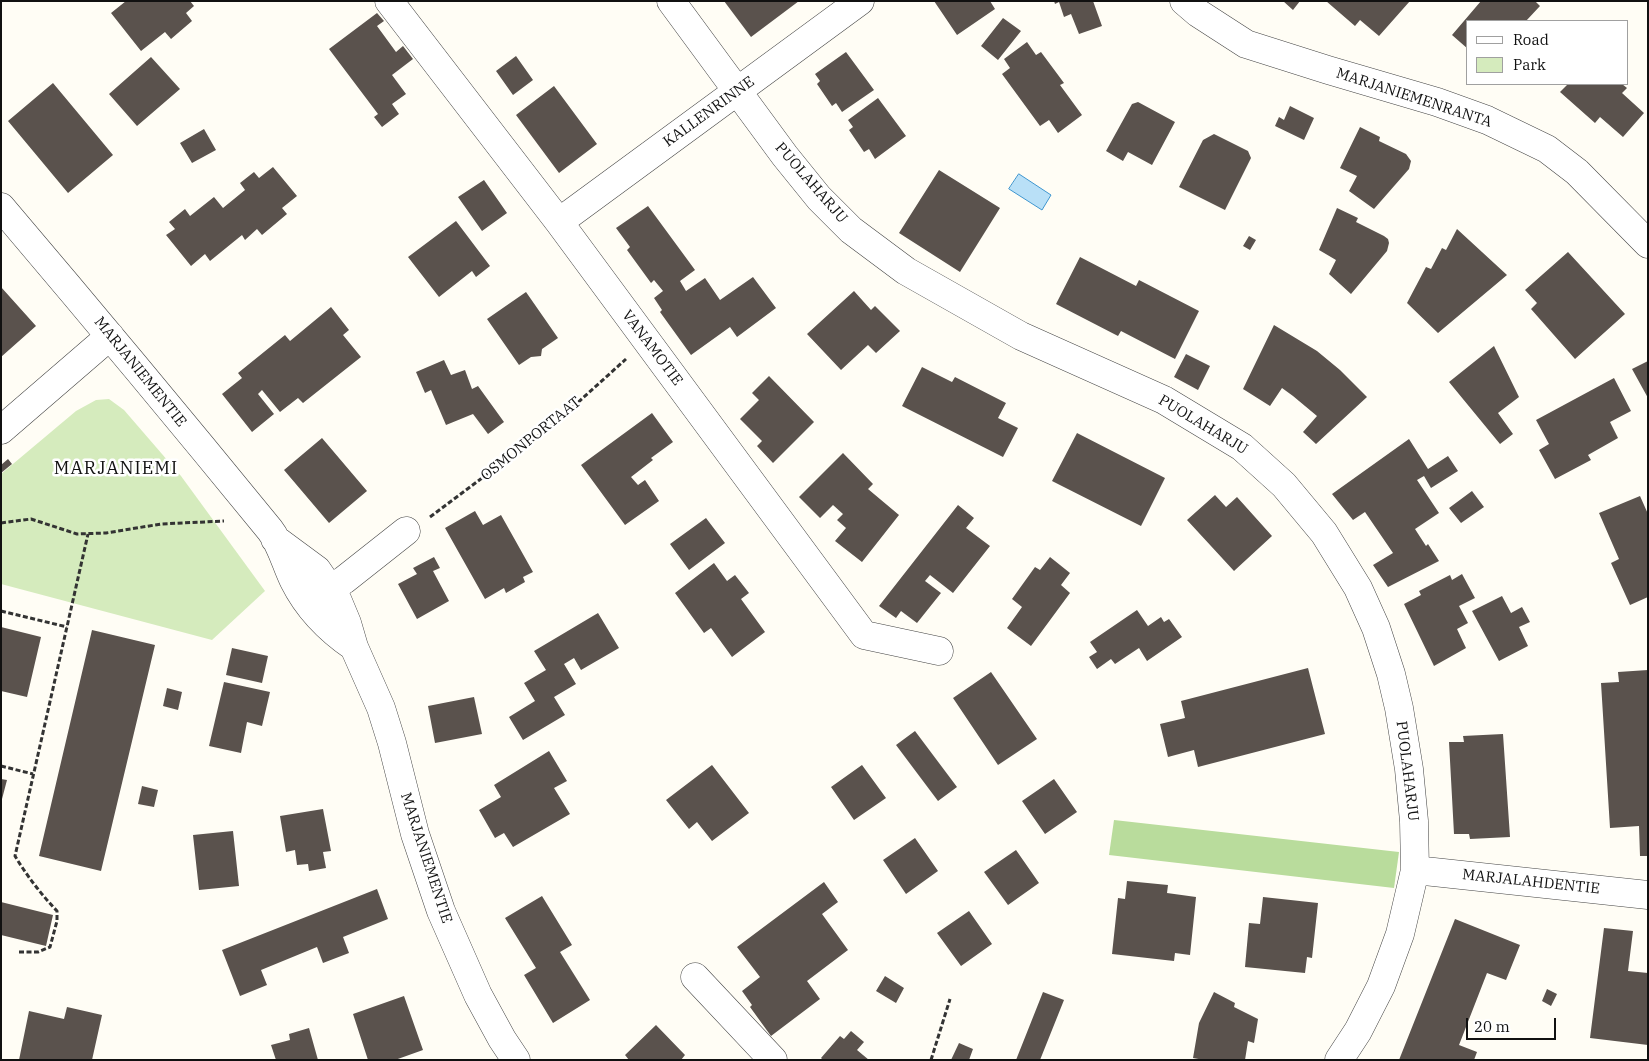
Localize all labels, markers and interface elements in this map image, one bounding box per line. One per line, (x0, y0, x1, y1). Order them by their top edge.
legend (1466, 20, 1629, 85)
text: Road (1513, 30, 1549, 49)
text: Park (1513, 55, 1546, 74)
street label: MARJANIEMENRANTA (1334, 64, 1494, 132)
street label: KALLENRINNE (660, 73, 758, 151)
street label: PUOLAHARJU (771, 139, 851, 227)
street label: VANAMOTIE (618, 307, 686, 389)
street label: MARJANIEMENTIE (90, 313, 190, 431)
street label: PUOLAHARJU (1155, 391, 1251, 459)
street label: OSMONPORTAAT (477, 393, 585, 485)
district label: MARJANIEMI (53, 458, 179, 480)
street label: PUOLAHARJU (1392, 720, 1422, 822)
street label: MARJANIEMENTIE (396, 791, 456, 925)
street label: MARJALAHDENTIE (1461, 866, 1601, 898)
scale bar (1469, 1008, 1559, 1040)
text: 20 m (1474, 1017, 1510, 1036)

